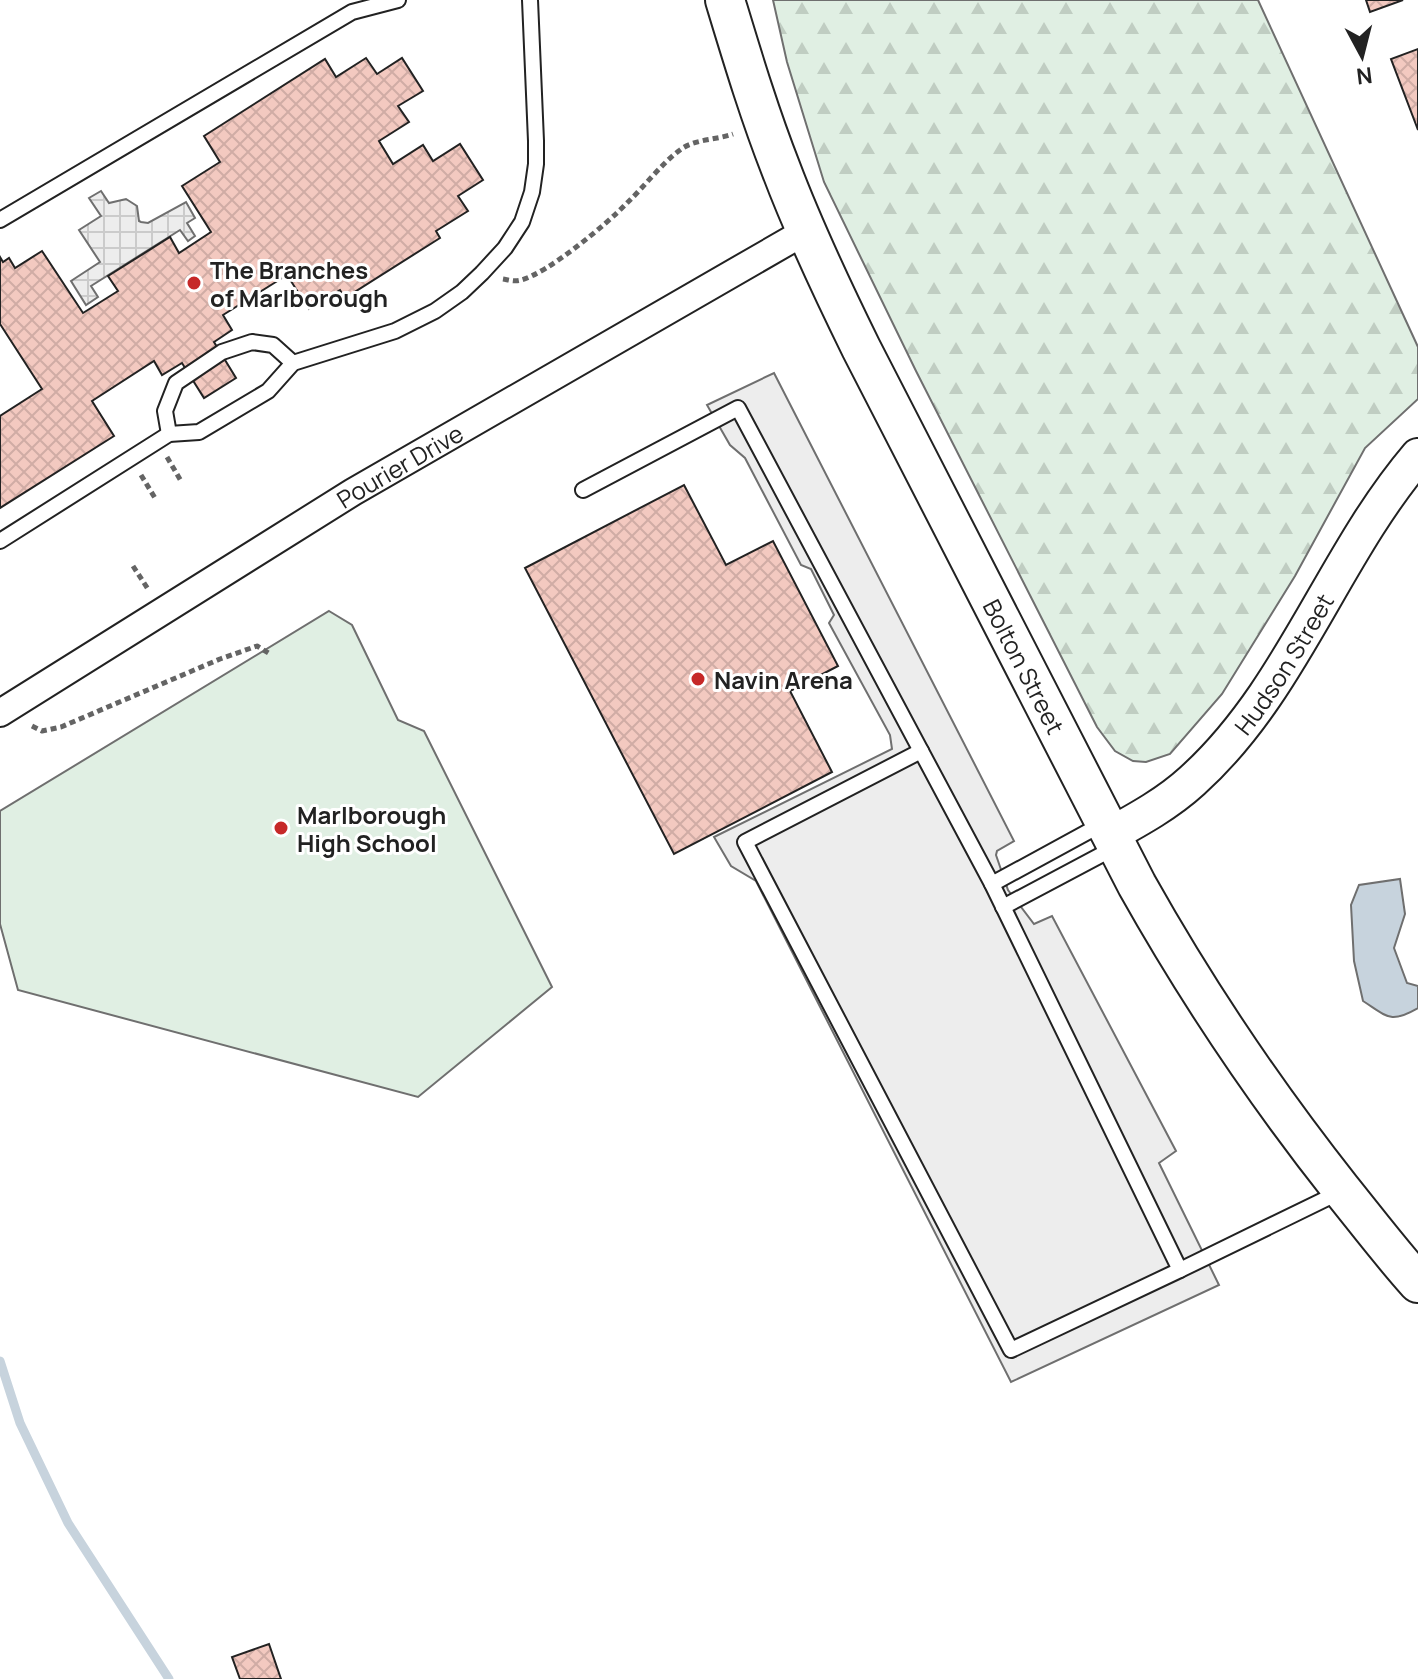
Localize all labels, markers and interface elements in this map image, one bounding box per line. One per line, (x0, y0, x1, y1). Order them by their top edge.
north arrow (1322, 16, 1402, 96)
text: N (1355, 60, 1374, 92)
place label: The Branches of Marlborough (210, 253, 388, 314)
marker: The Branches of Marlborough (185, 274, 203, 292)
street label: Pourier Drive (330, 416, 469, 515)
street label: Hudson Street (1226, 587, 1340, 741)
street label: Bolton Street (976, 593, 1073, 739)
place label: Navin Arena (714, 663, 853, 696)
marker: Navin Arena (689, 670, 707, 688)
place label: Marlborough High School (297, 798, 446, 859)
marker: Marlborough High School (272, 819, 290, 837)

